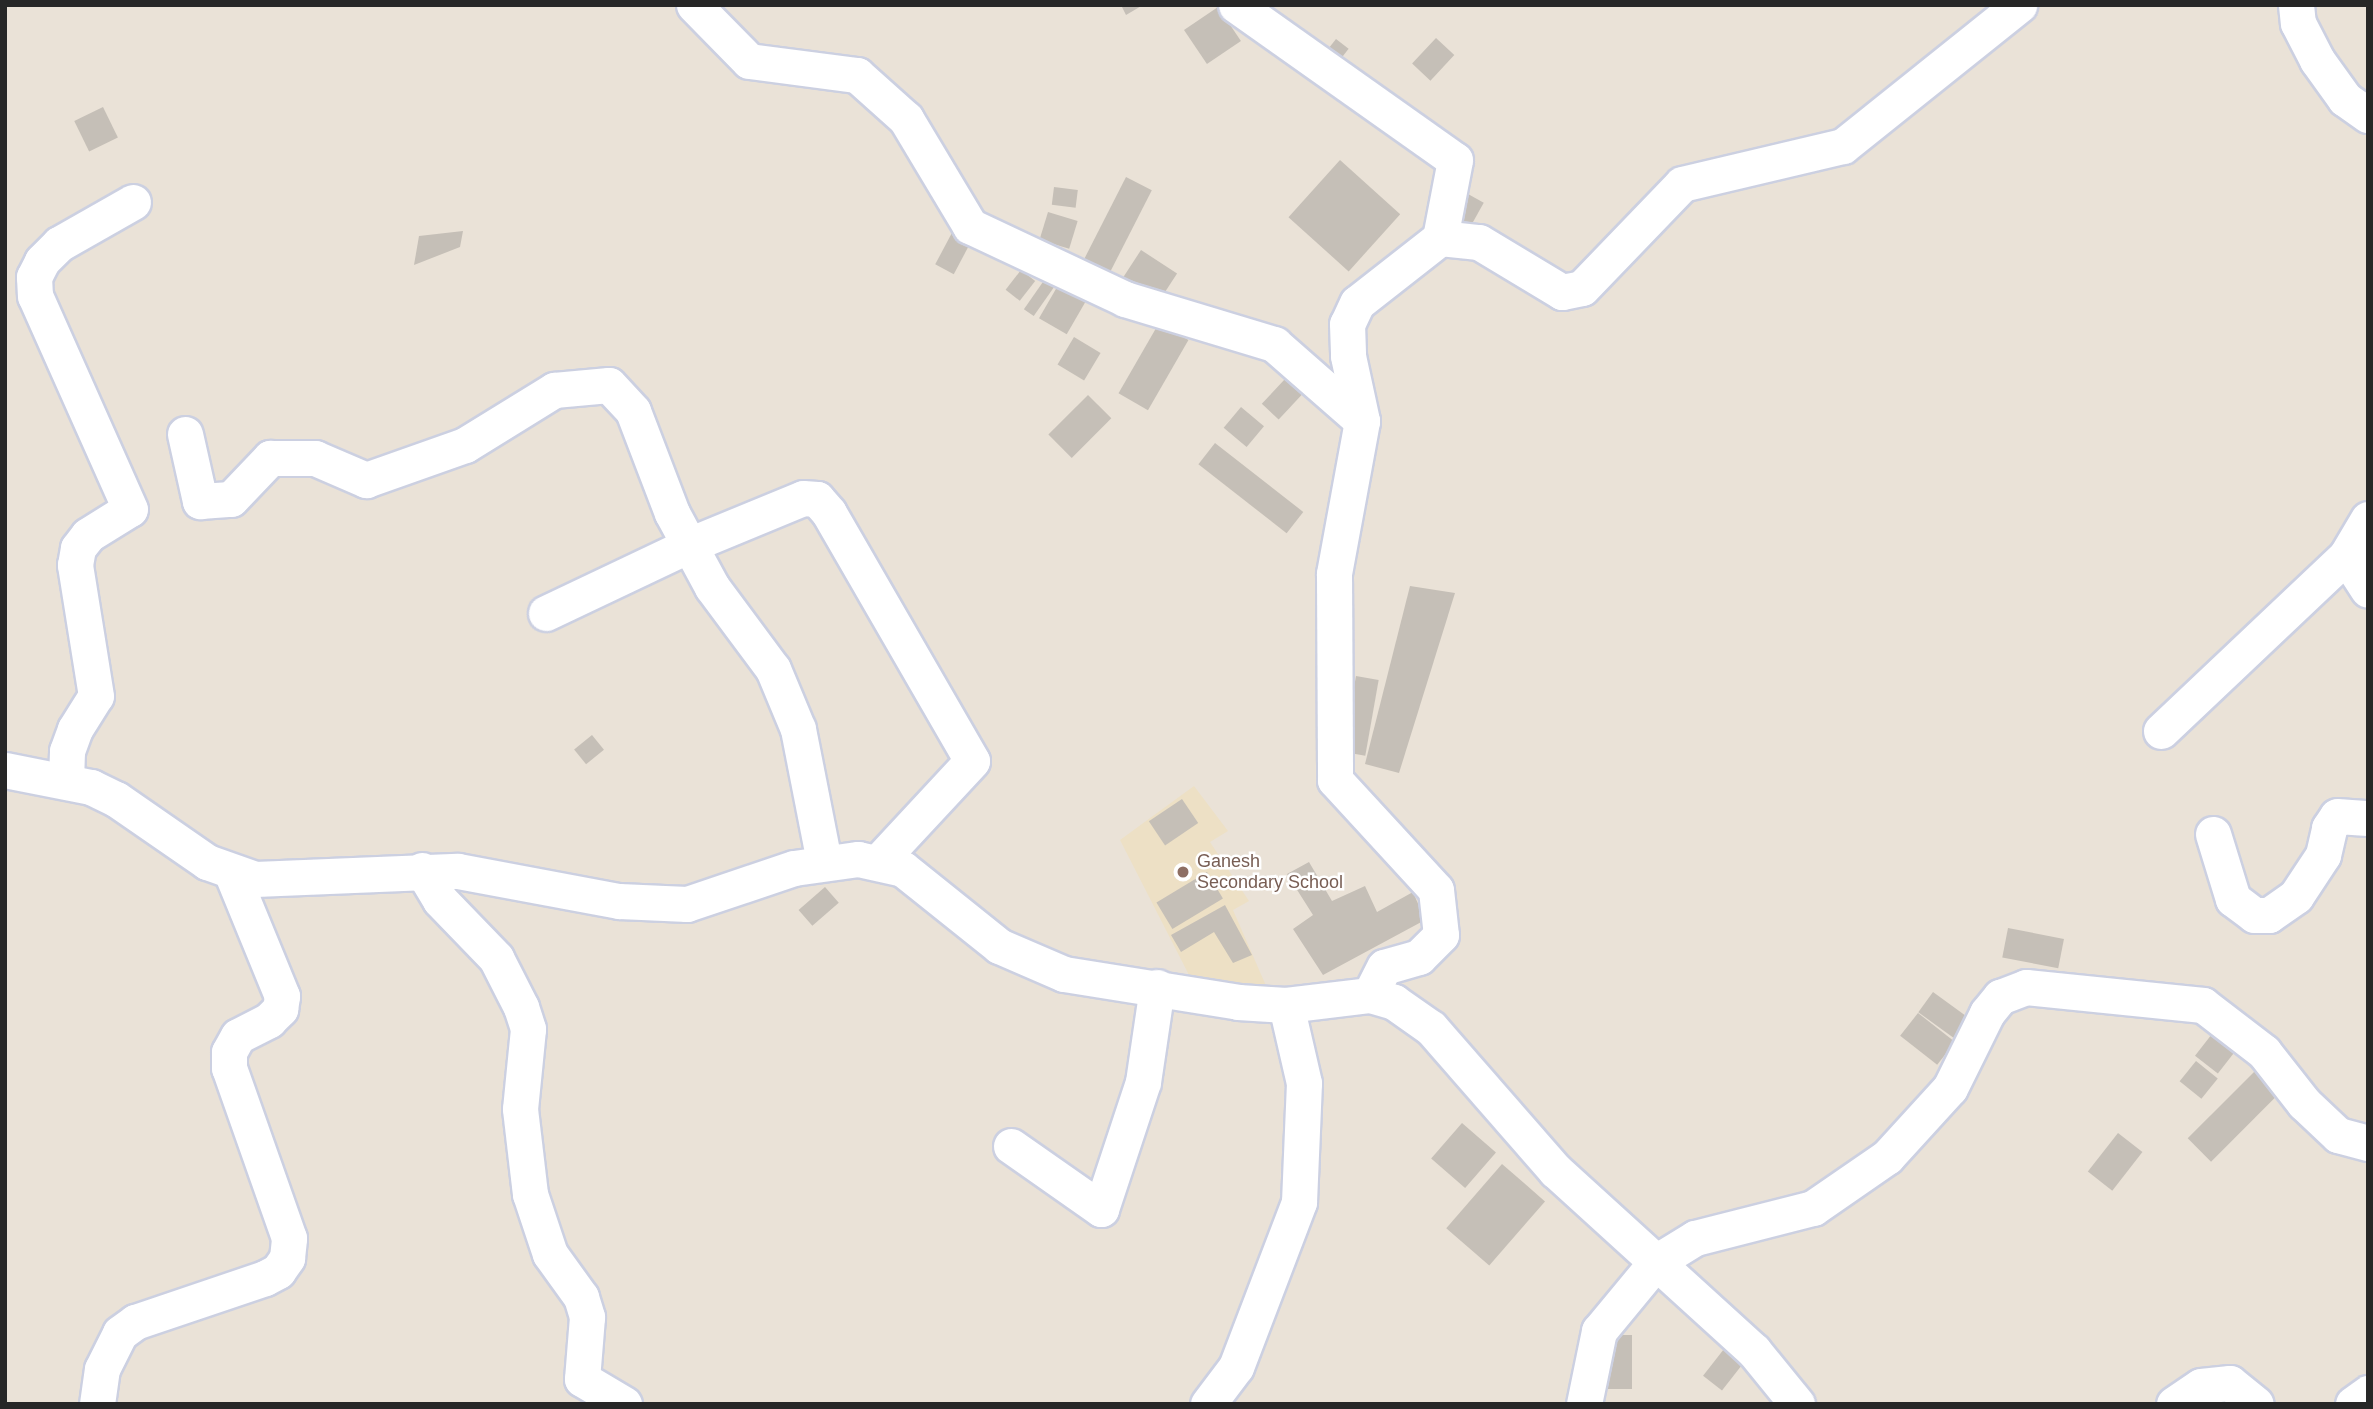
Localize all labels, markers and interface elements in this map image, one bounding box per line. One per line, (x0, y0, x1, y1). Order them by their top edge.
place label: Ganesh Secondary School (1197, 851, 1343, 894)
marker: Ganesh Secondary School (1175, 864, 1191, 880)

